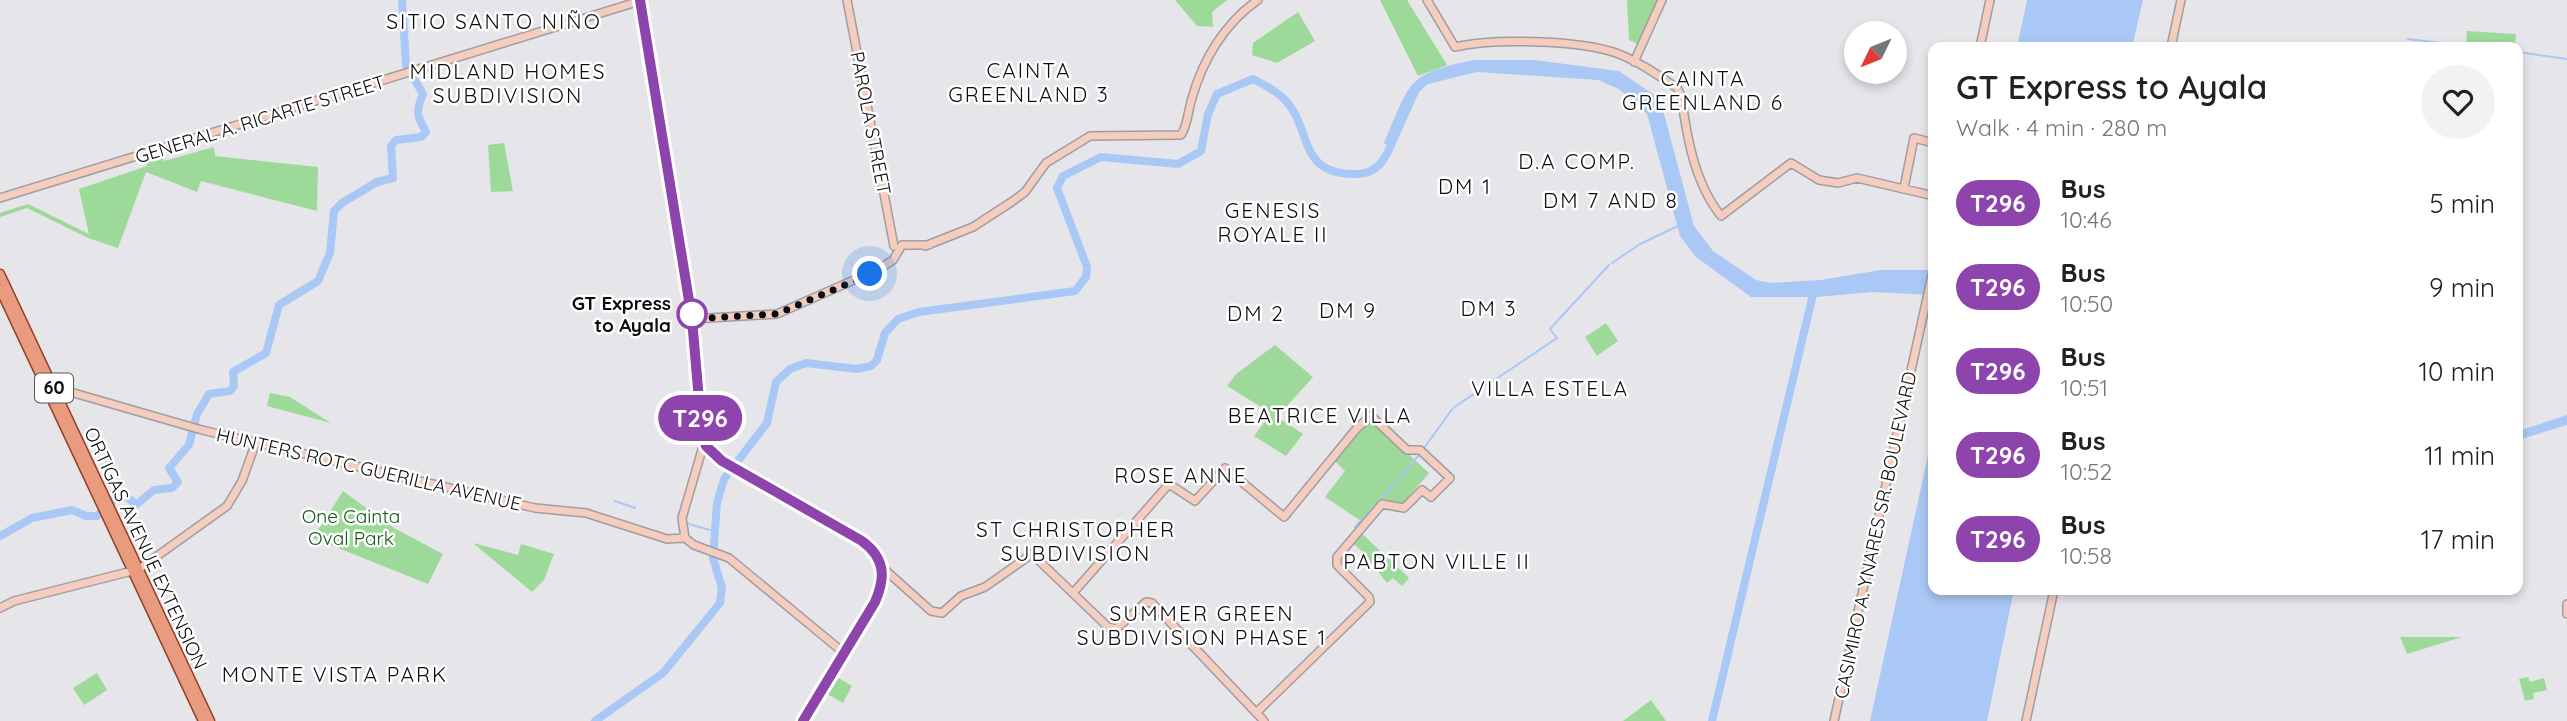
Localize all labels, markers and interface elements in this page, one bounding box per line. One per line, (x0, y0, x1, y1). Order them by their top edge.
district label: SITIO SANTO NIÑO (386, 8, 602, 34)
north arrow (1844, 21, 1908, 84)
map controls (1844, 21, 1907, 84)
street label: PAROLA STREET (845, 49, 897, 197)
district label: CAINTA GREENLAND 3 (948, 57, 1110, 107)
district label: MIDLAND HOMES SUBDIVISION (410, 58, 606, 108)
district label: CAINTA GREENLAND 6 (1622, 65, 1784, 115)
button: heart (2421, 65, 2495, 139)
text: GT Express to Ayala (1956, 66, 2267, 107)
street label: GENERAL A. RICARTE STREET (132, 70, 388, 168)
text: Walk · 4 min · 280 m (1956, 113, 2167, 142)
district label: D.A COMP. (1518, 148, 1636, 174)
text: Bus (2061, 172, 2105, 205)
district label: DM 1 (1438, 173, 1492, 199)
district label: DM 7 AND 8 (1543, 187, 1679, 213)
text: 5 min (2429, 187, 2495, 220)
text: T296 (1970, 188, 2026, 218)
district label: GENESIS ROYALE II (1217, 197, 1329, 247)
text: 10:46 (2061, 205, 2112, 234)
your location (852, 256, 887, 291)
text: Bus (2061, 256, 2105, 289)
text: 9 min (2429, 271, 2495, 304)
text: T296 (1970, 272, 2026, 302)
text: 10:50 (2061, 289, 2113, 318)
place label: GT Express to Ayala (572, 291, 671, 337)
district label: DM 3 (1460, 295, 1518, 321)
district label: DM 9 (1319, 297, 1377, 323)
marker: GT Express to Ayala (677, 299, 707, 329)
district label: DM 2 (1227, 300, 1285, 326)
text: Bus (2061, 340, 2105, 373)
text: 10 min (2419, 355, 2495, 388)
text: T296 (1970, 356, 2026, 386)
street label: CASIMIRO A. YNARES SR. BOULEVARD (1829, 369, 1921, 701)
text: 10:51 (2061, 373, 2108, 402)
road number: 60 (35, 374, 73, 402)
district label: VILLA ESTELA (1471, 375, 1629, 401)
line badge: T296 (651, 395, 749, 441)
district label: BEATRICE VILLA (1228, 402, 1412, 428)
text: T296 (672, 403, 728, 433)
street label: HUNTERS ROTC GUERILLA AVENUE (214, 422, 524, 516)
street label: ORTIGAS AVENUE EXTENSION (79, 423, 213, 673)
text: Bus (2061, 424, 2105, 457)
text: 11 min (2424, 439, 2495, 472)
text: T296 (1970, 440, 2026, 470)
text: 10:52 (2061, 457, 2112, 486)
district label: ROSE ANNE (1114, 462, 1248, 488)
park label: One Cainta Oval Park (302, 504, 400, 550)
text: Bus (2061, 508, 2105, 541)
district label: ST CHRISTOPHER SUBDIVISION (976, 516, 1176, 566)
text: 17 min (2421, 523, 2495, 556)
text: T296 (1970, 524, 2026, 554)
text: 10:58 (2061, 541, 2112, 570)
district label: PABTON VILLE II (1343, 548, 1531, 574)
district label: SUMMER GREEN SUBDIVISION PHASE 1 (1077, 600, 1327, 650)
district label: MONTE VISTA PARK (222, 661, 448, 687)

